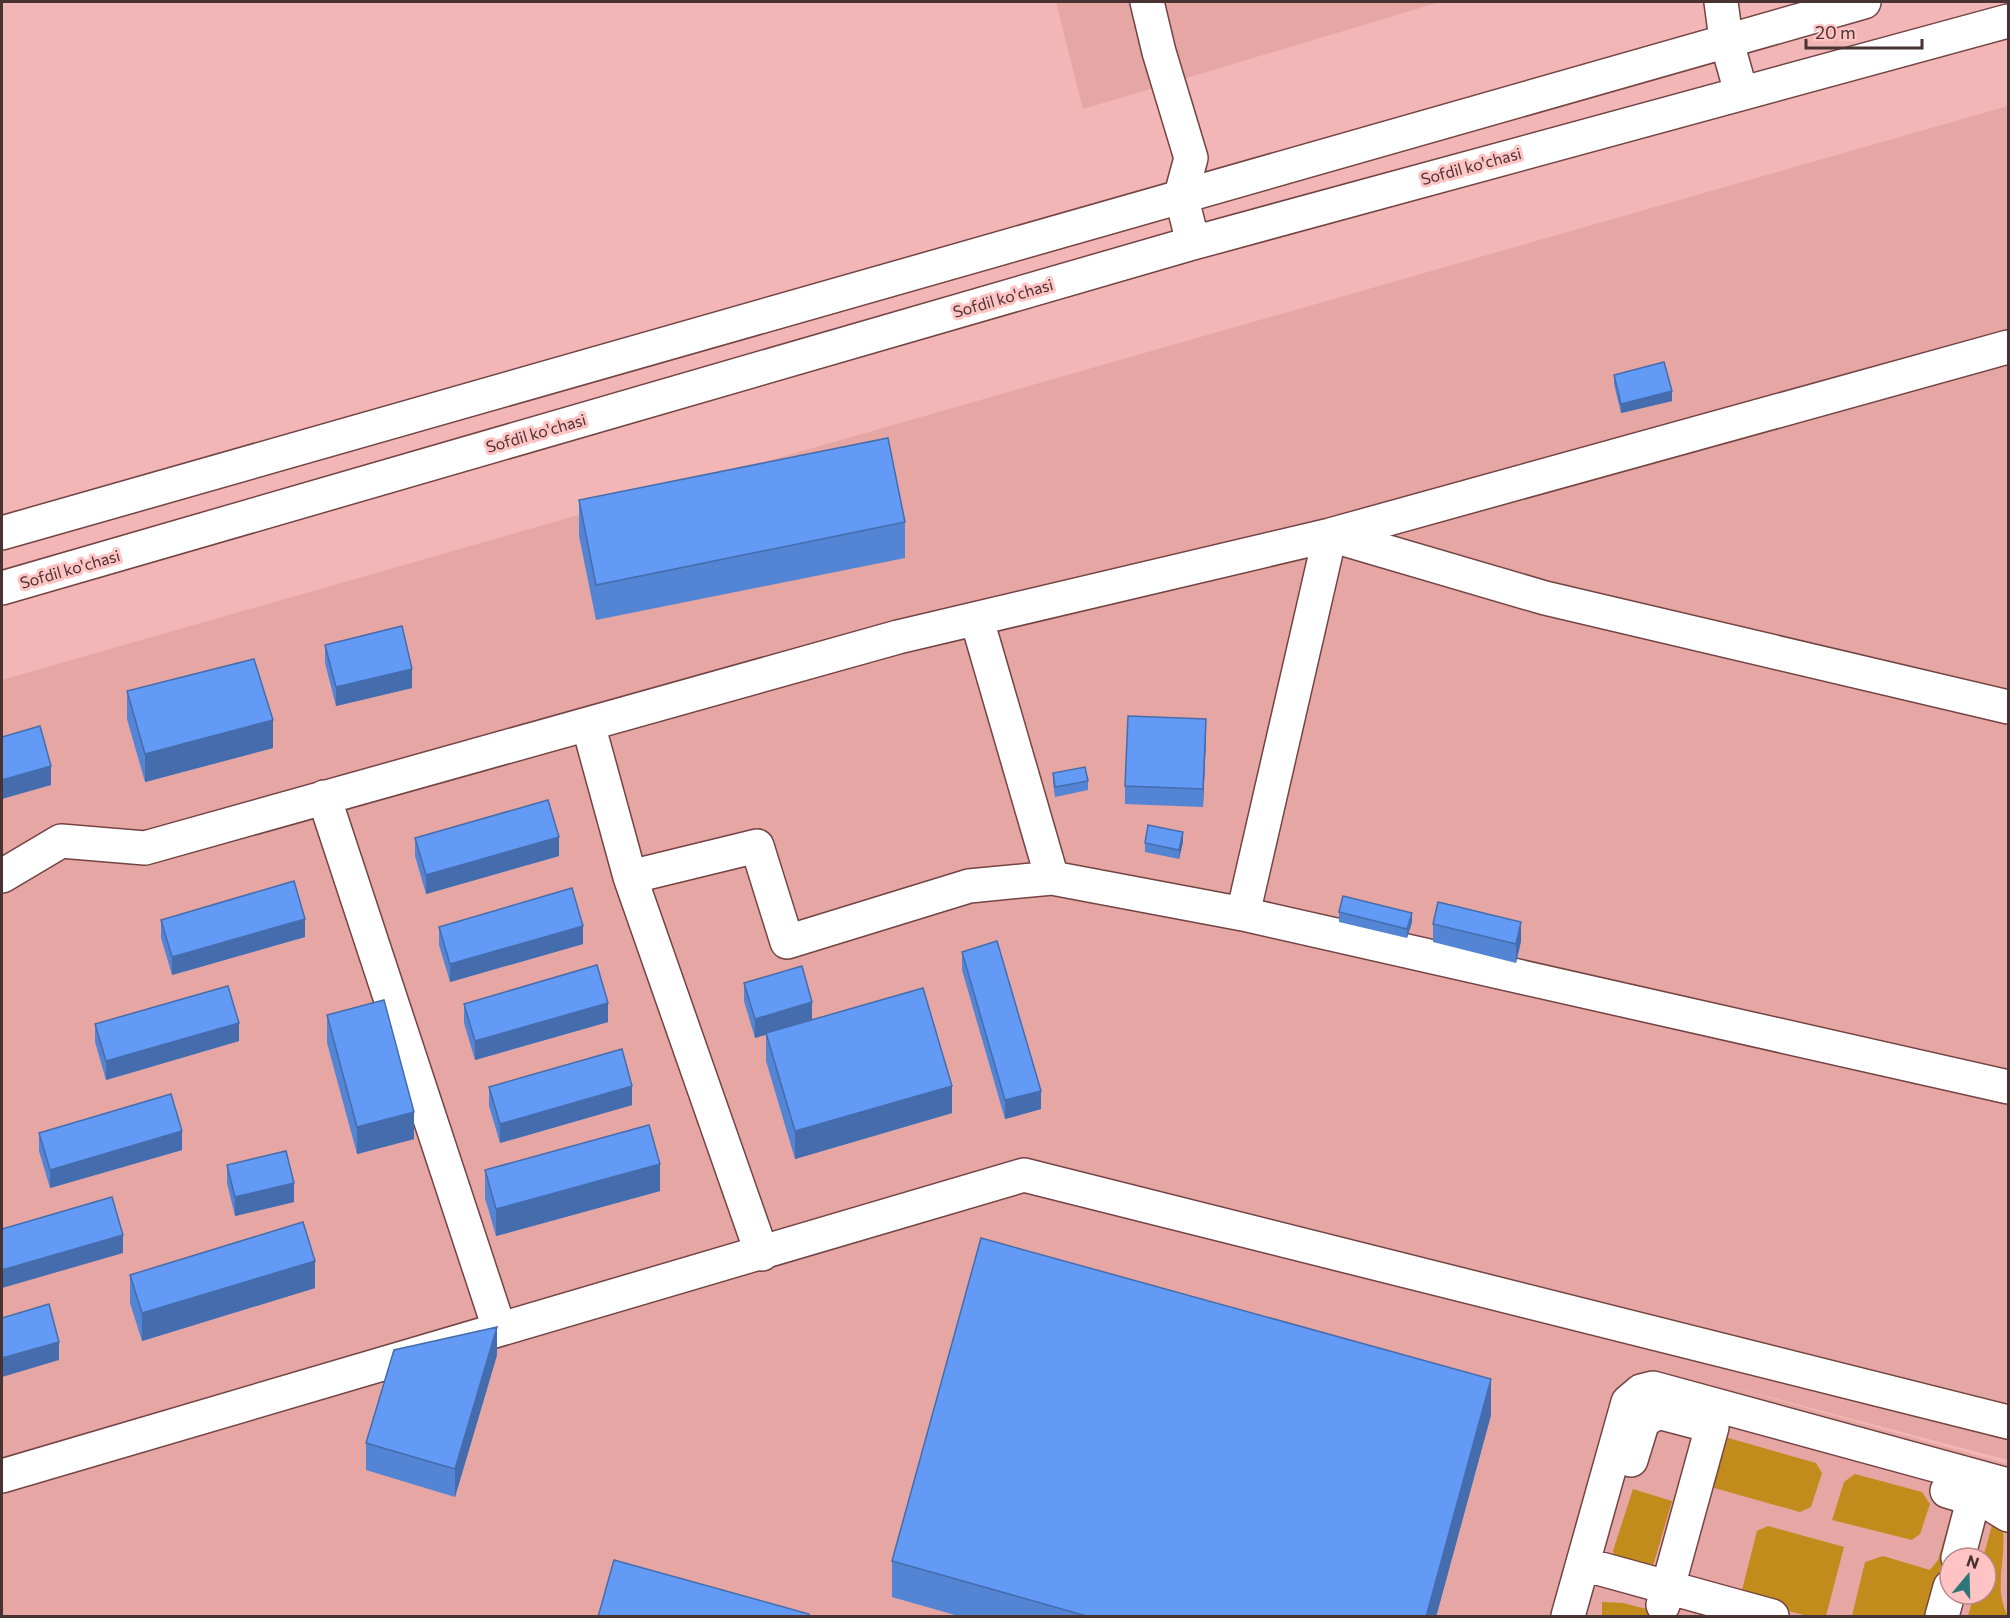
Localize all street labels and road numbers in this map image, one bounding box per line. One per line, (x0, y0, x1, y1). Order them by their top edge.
street label: Sofdil ko'chasi (1419, 143, 1523, 188)
street label: Sofdil ko'chasi (951, 274, 1055, 321)
street label: Sofdil ko'chasi (484, 409, 588, 456)
street label: Sofdil ko'chasi (18, 545, 122, 592)

